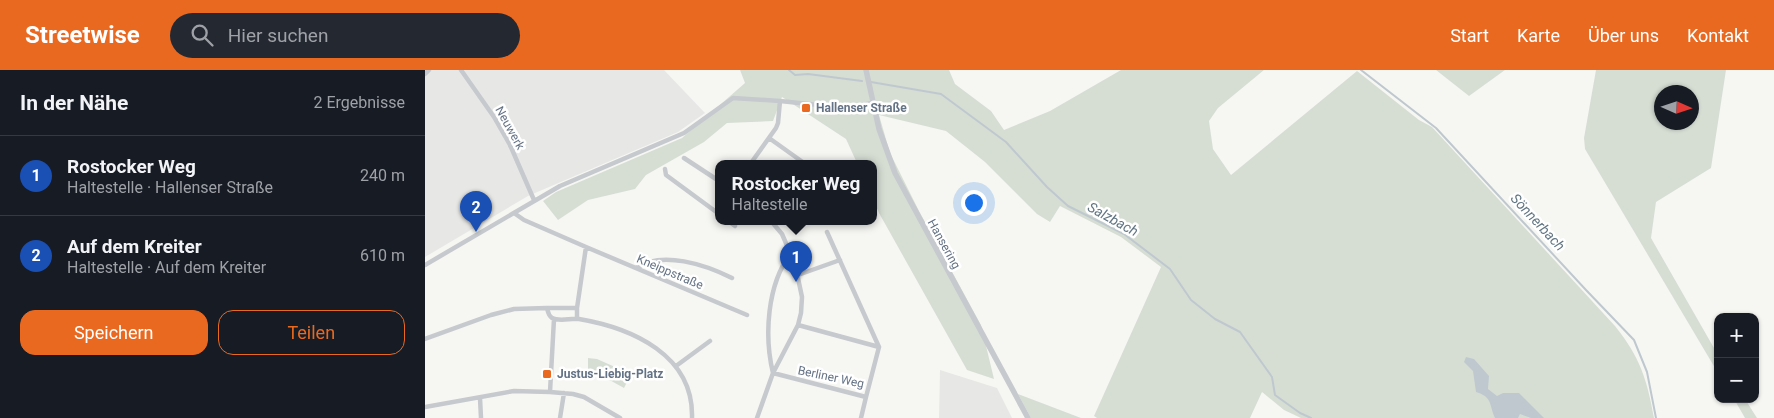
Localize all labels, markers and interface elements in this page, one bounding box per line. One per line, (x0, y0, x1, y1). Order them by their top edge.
search box (170, 13, 520, 58)
text: Streetwise (25, 21, 140, 49)
icon: search (188, 21, 216, 49)
text: Hier suchen (228, 24, 328, 47)
text: Start (1450, 25, 1489, 46)
text: Karte (1517, 25, 1560, 46)
text: Über uns (1588, 25, 1659, 46)
text: Kontakt (1687, 25, 1749, 46)
north arrow (1654, 85, 1699, 130)
text: In der Nähe (20, 91, 128, 115)
text: 2 Ergebnisse (313, 93, 405, 112)
place label: Hallenser Straße (816, 101, 907, 115)
marker: Hallenser Straße (800, 102, 812, 114)
street label: Neuwerk (492, 104, 528, 153)
text: Rostocker Weg (67, 155, 196, 178)
popup (715, 160, 877, 225)
text: 1 (31, 166, 41, 185)
text: 240 m (360, 166, 405, 185)
text: Rostocker Weg (732, 172, 860, 195)
text: Haltestelle · Hallenser Straße (67, 178, 273, 197)
your location (961, 190, 987, 216)
water label: Sönnerbach (1508, 190, 1568, 254)
pin: 2 (460, 191, 492, 232)
text: Haltestelle (732, 195, 808, 214)
water label: Salzbach (1085, 199, 1141, 239)
street label: Hansering (925, 217, 963, 271)
text: Auf dem Kreiter (67, 235, 202, 258)
pin: 1 (780, 241, 812, 282)
text: 2 (31, 246, 41, 265)
text: 610 m (360, 246, 405, 265)
street label: Kneippstraße (635, 252, 705, 292)
text: Haltestelle · Auf dem Kreiter (67, 258, 266, 277)
button: Speichern (20, 310, 208, 355)
button: Teilen (218, 310, 405, 355)
map controls (1714, 313, 1759, 403)
button: + (1714, 313, 1759, 358)
button: − (1714, 358, 1759, 403)
street label: Berliner Weg (797, 363, 865, 391)
place label: Justus-Liebig-Platz (557, 367, 663, 381)
marker: Justus-Liebig-Platz (541, 368, 553, 380)

